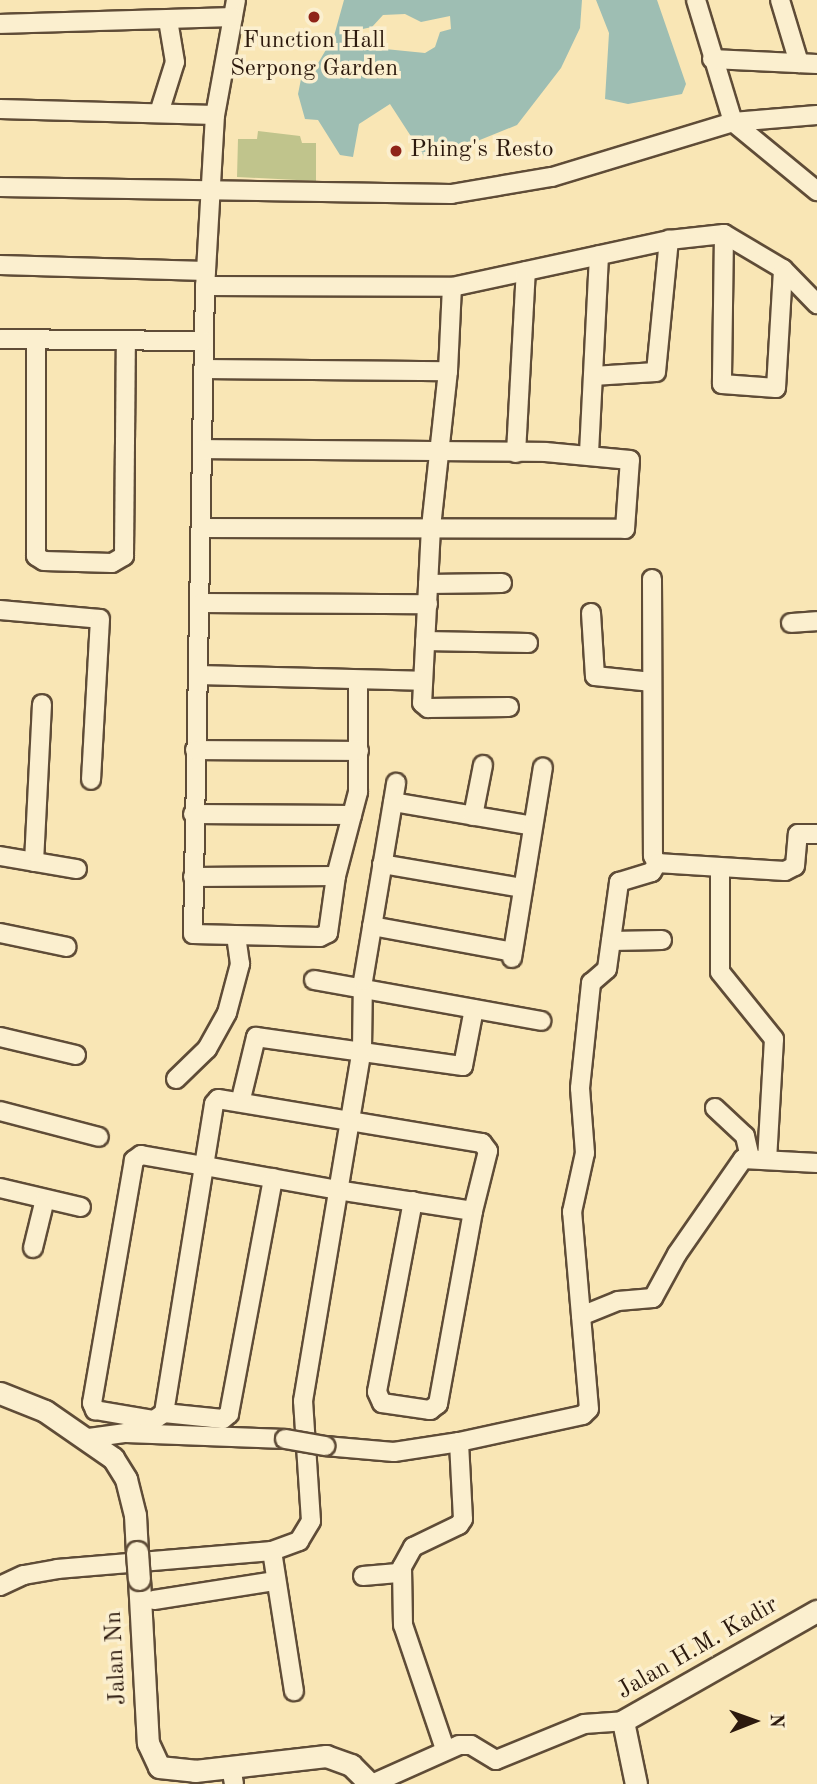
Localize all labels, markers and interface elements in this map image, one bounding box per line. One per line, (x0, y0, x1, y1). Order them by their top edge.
marker: Function Hall Serpong Garden (306, 9, 322, 25)
place label: Function Hall Serpong Garden (230, 28, 398, 84)
place label: Phing's Resto (410, 137, 554, 165)
marker: Phing's Resto (388, 143, 404, 159)
street label: Jalan H.M. Kadir (612, 1591, 784, 1707)
street label: Jalan Nn (100, 1610, 134, 1706)
north arrow (719, 1686, 789, 1756)
text: N (766, 1713, 785, 1728)

